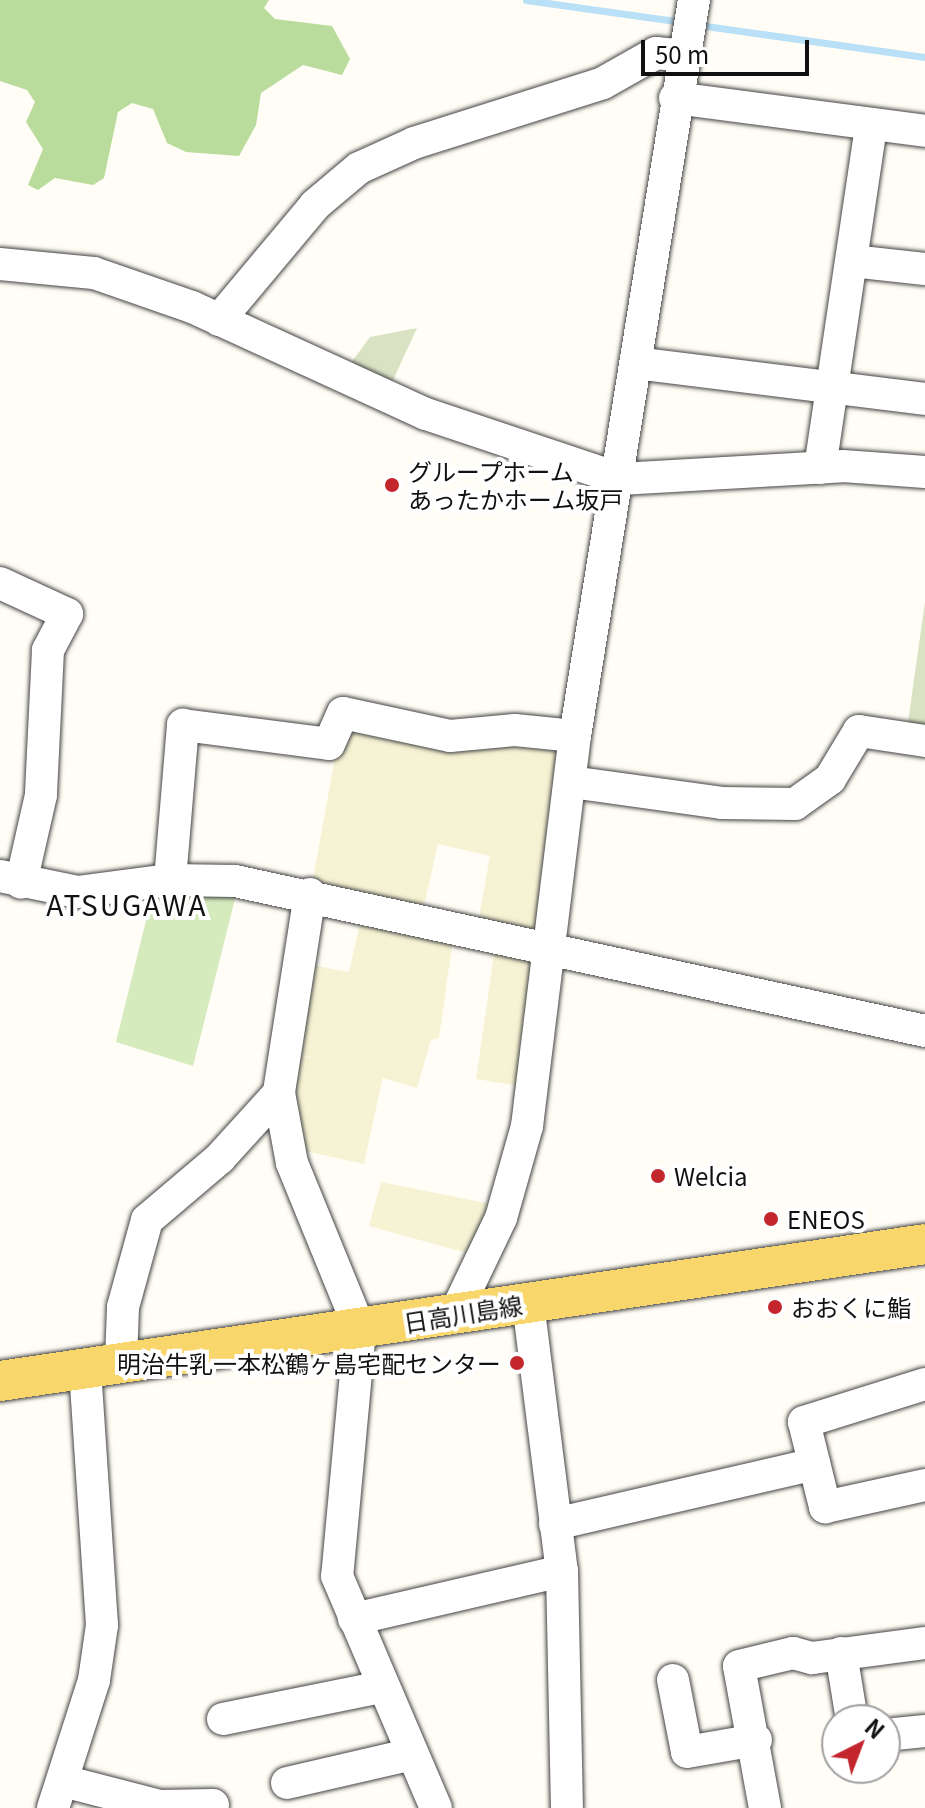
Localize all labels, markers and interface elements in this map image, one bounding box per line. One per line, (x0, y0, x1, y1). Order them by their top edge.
scale bar (645, 24, 813, 74)
text: 50 m (655, 36, 709, 71)
place label: グループホーム あったかホーム坂戸 (408, 457, 624, 513)
marker: グループホーム あったかホーム坂戸 (383, 476, 401, 494)
district label: ATSUGAWA (46, 887, 208, 921)
place label: Welcia (674, 1162, 748, 1190)
marker: Welcia (649, 1167, 667, 1185)
place label: ENEOS (787, 1205, 865, 1233)
marker: ENEOS (762, 1210, 780, 1228)
street label: 日高川島線 (401, 1289, 525, 1337)
place label: おおくに鮨 (791, 1293, 911, 1321)
marker: おおくに鮨 (766, 1298, 784, 1316)
place label: 明治牛乳一本松鶴ヶ島宅配センター (117, 1349, 501, 1377)
marker: 明治牛乳一本松鶴ヶ島宅配センター (508, 1354, 526, 1372)
north arrow (821, 1704, 901, 1784)
text: N (859, 1710, 893, 1745)

